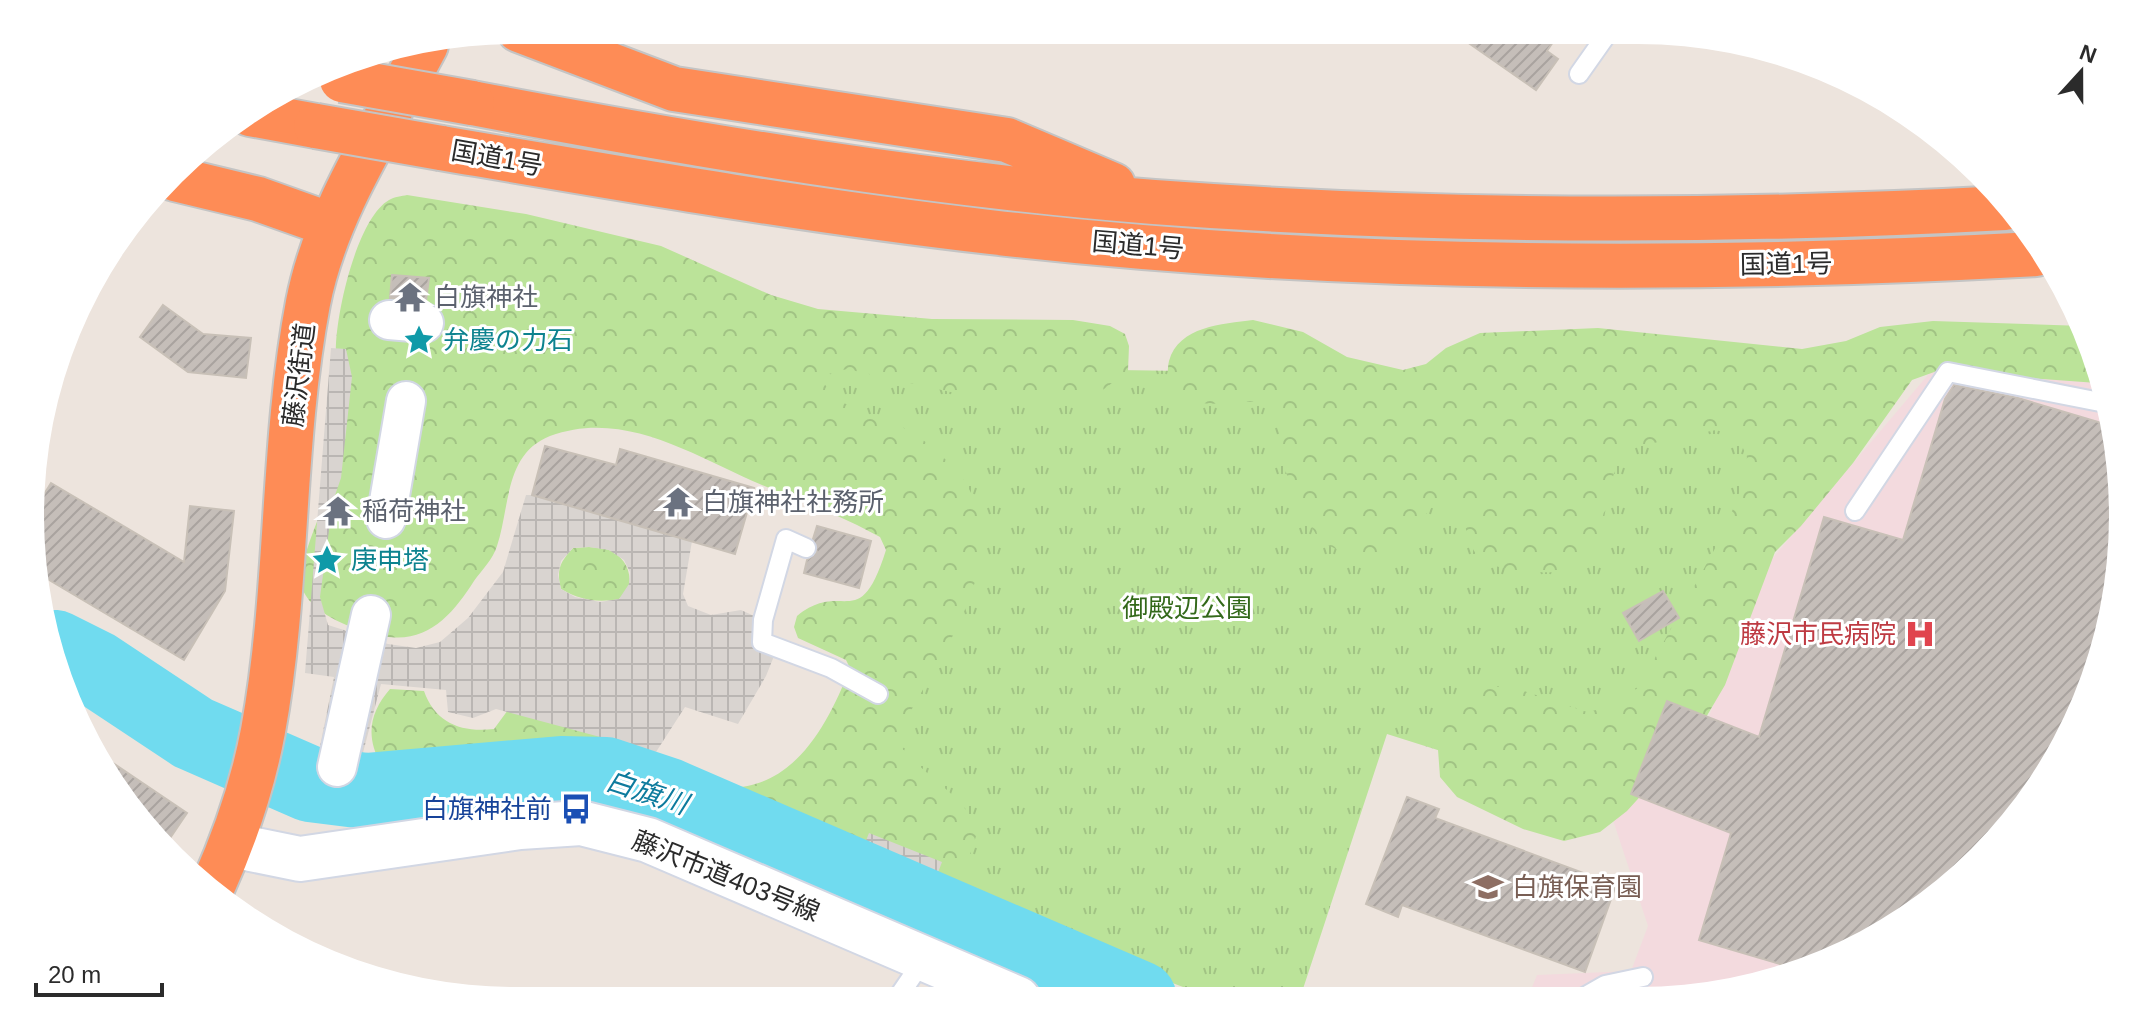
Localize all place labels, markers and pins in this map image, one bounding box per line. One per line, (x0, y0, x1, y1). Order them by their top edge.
temple icon: 白旗神社 (393, 280, 427, 314)
place label: 白旗神社 (434, 282, 538, 312)
place icon: 弁慶の力石 (402, 323, 436, 357)
place label: 弁慶の力石 (443, 325, 573, 355)
temple icon: 白旗神社社務所 (661, 485, 695, 519)
place label: 白旗神社社務所 (702, 487, 884, 517)
temple icon: 稲荷神社 (321, 494, 355, 528)
place label: 稲荷神社 (362, 496, 466, 526)
place icon: 庚申塔 (310, 543, 344, 577)
place label: 庚申塔 (351, 545, 429, 575)
hospital icon: 藤沢市民病院 (1903, 617, 1937, 651)
place label: 藤沢市民病院 (1740, 619, 1896, 649)
bus stop icon: 白旗神社前 (559, 792, 593, 826)
place label: 白旗神社前 (422, 794, 552, 824)
school or university icon: 白旗保育園 (1471, 870, 1505, 904)
place label: 白旗保育園 (1512, 872, 1642, 902)

